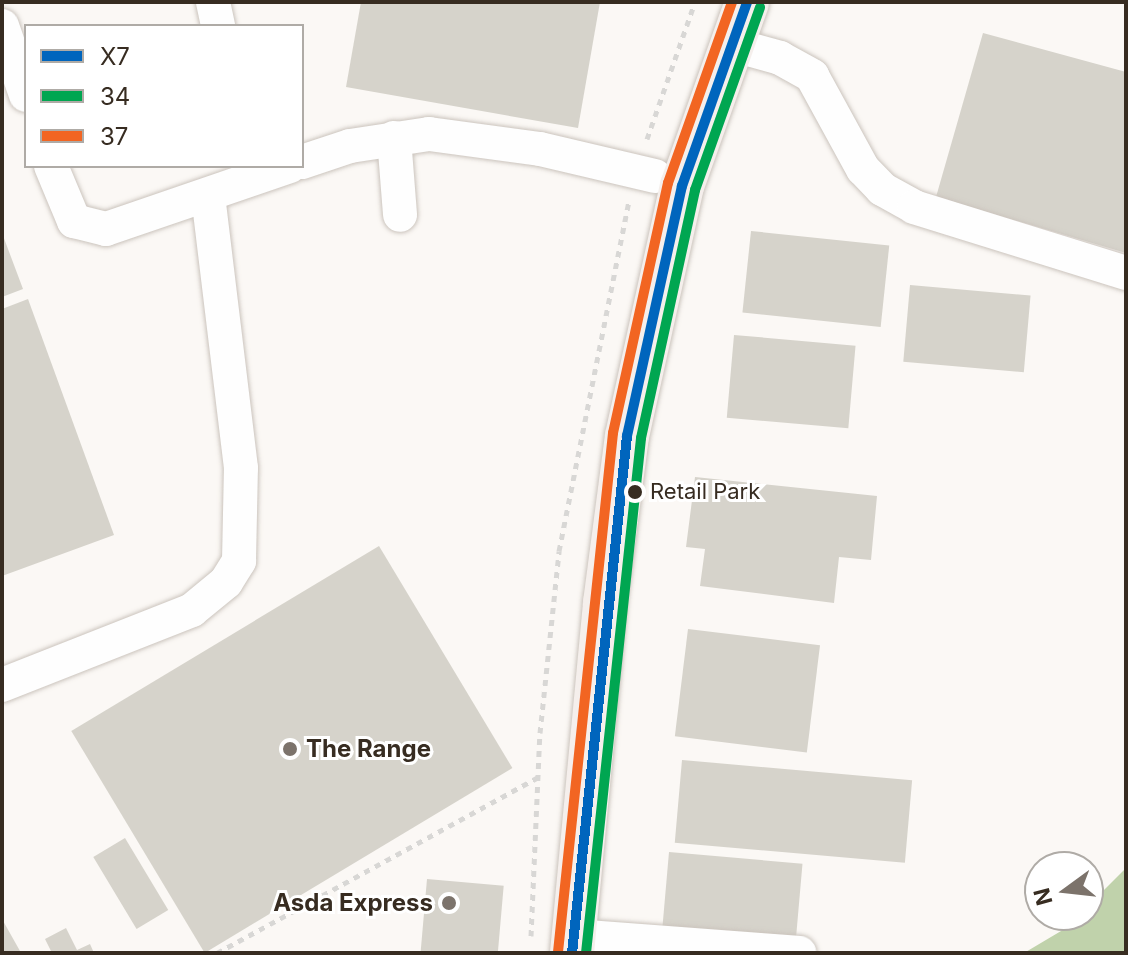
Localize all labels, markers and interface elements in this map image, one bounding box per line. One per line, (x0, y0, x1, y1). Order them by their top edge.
legend (24, 24, 304, 168)
text: X7 (100, 42, 130, 71)
text: 34 (100, 82, 130, 111)
text: 37 (100, 122, 128, 151)
place label: Retail Park (650, 479, 760, 505)
marker: Retail Park (627, 484, 643, 500)
place label: The Range (306, 735, 431, 763)
marker: The Range (281, 740, 299, 758)
north arrow (1024, 851, 1104, 931)
text: N (1028, 885, 1057, 908)
place label: Asda Express (273, 889, 433, 917)
marker: Asda Express (440, 894, 458, 912)

